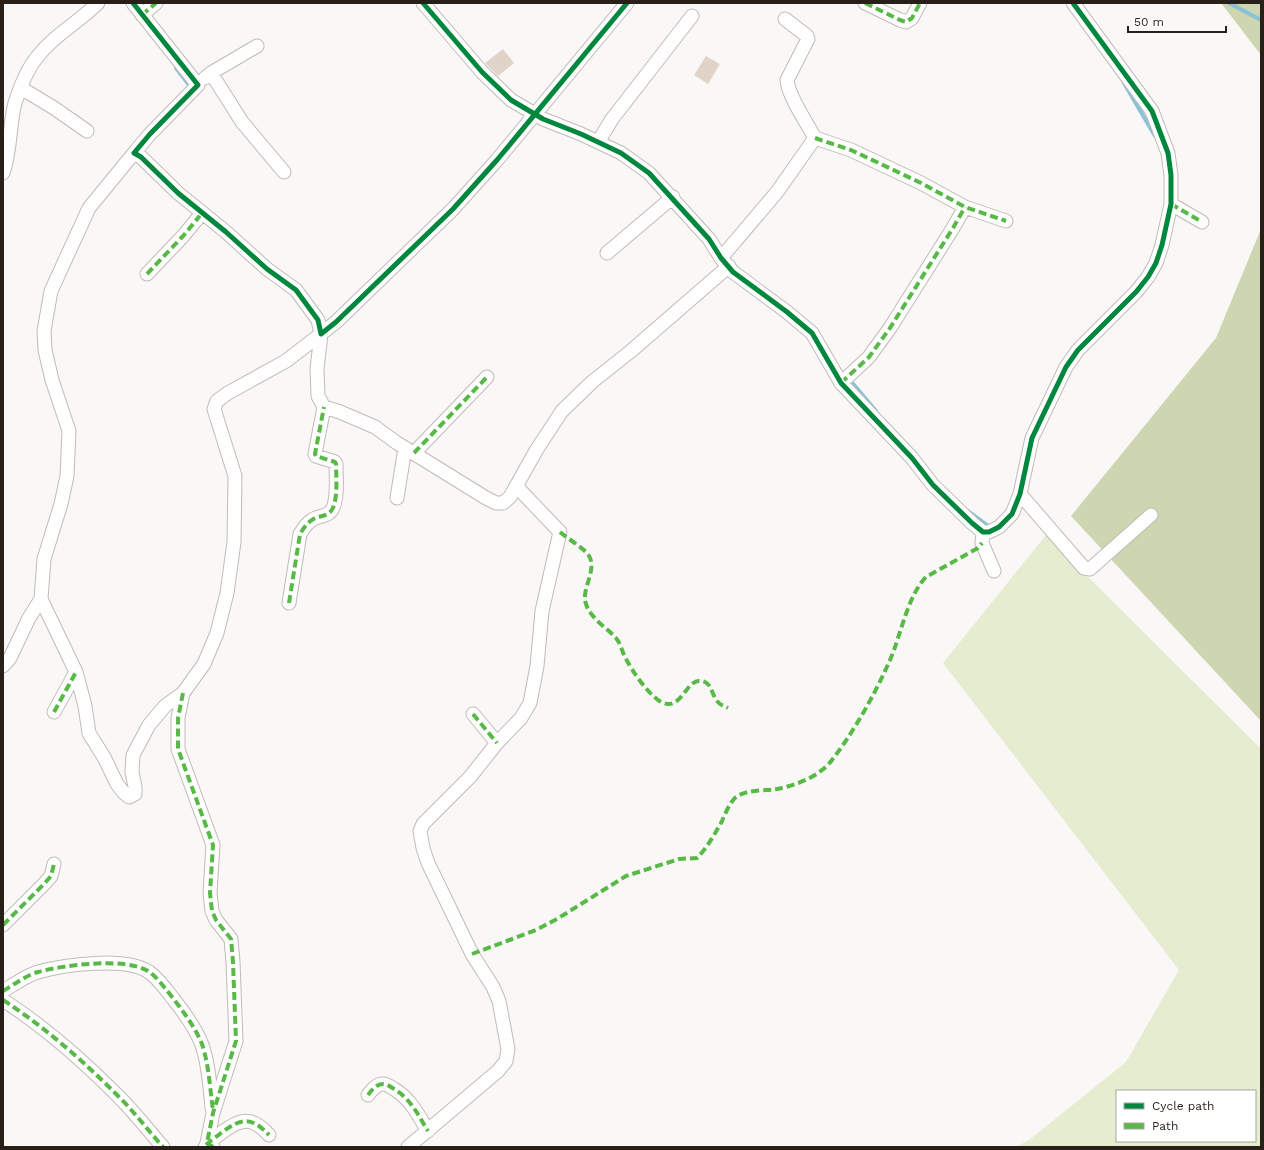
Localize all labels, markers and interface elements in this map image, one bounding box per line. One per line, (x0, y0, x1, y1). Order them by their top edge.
scale bar (1128, 8, 1226, 34)
text: 50 m (1134, 15, 1164, 29)
legend (1116, 1090, 1256, 1142)
text: Cycle path (1152, 1099, 1214, 1113)
text: Path (1152, 1119, 1178, 1133)

